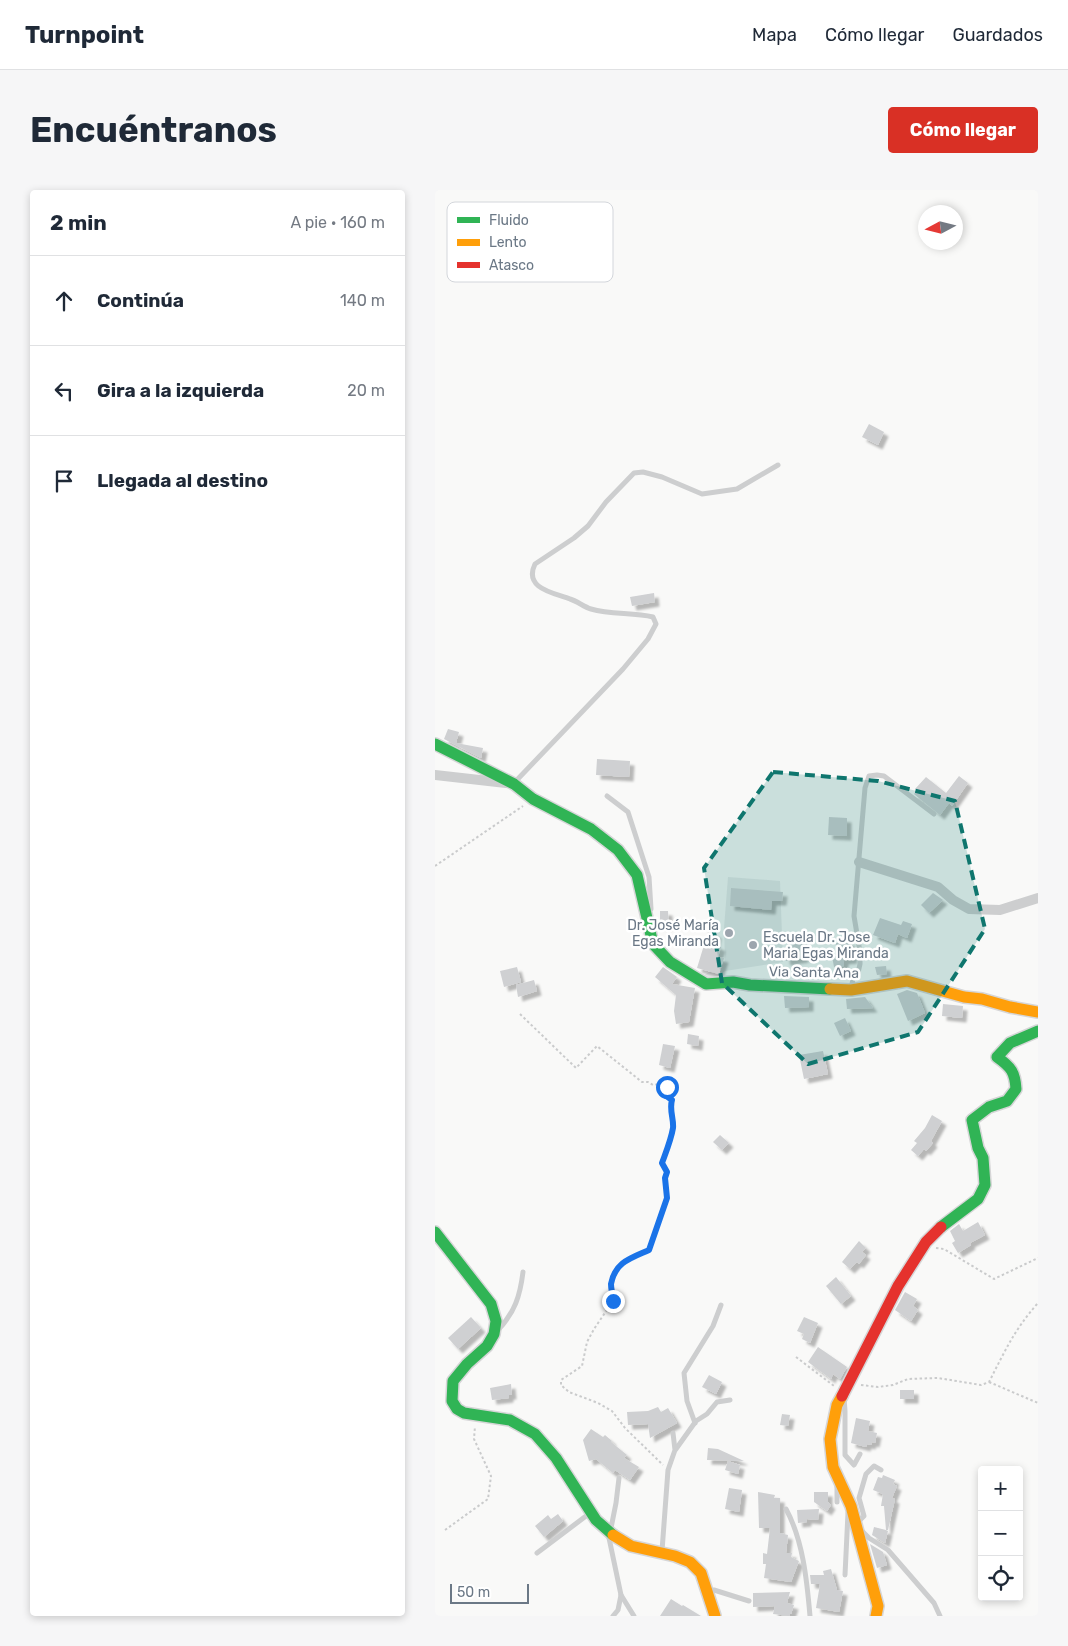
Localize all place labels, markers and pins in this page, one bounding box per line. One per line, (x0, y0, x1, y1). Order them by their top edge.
place label: Dr. José María Egas Miranda (627, 917, 719, 950)
marker: Dr. José María Egas Miranda (723, 927, 735, 939)
place label: Escuela Dr. Jose Maria Egas Miranda (763, 929, 889, 962)
marker: Escuela Dr. Jose Maria Egas Miranda (747, 939, 759, 951)

